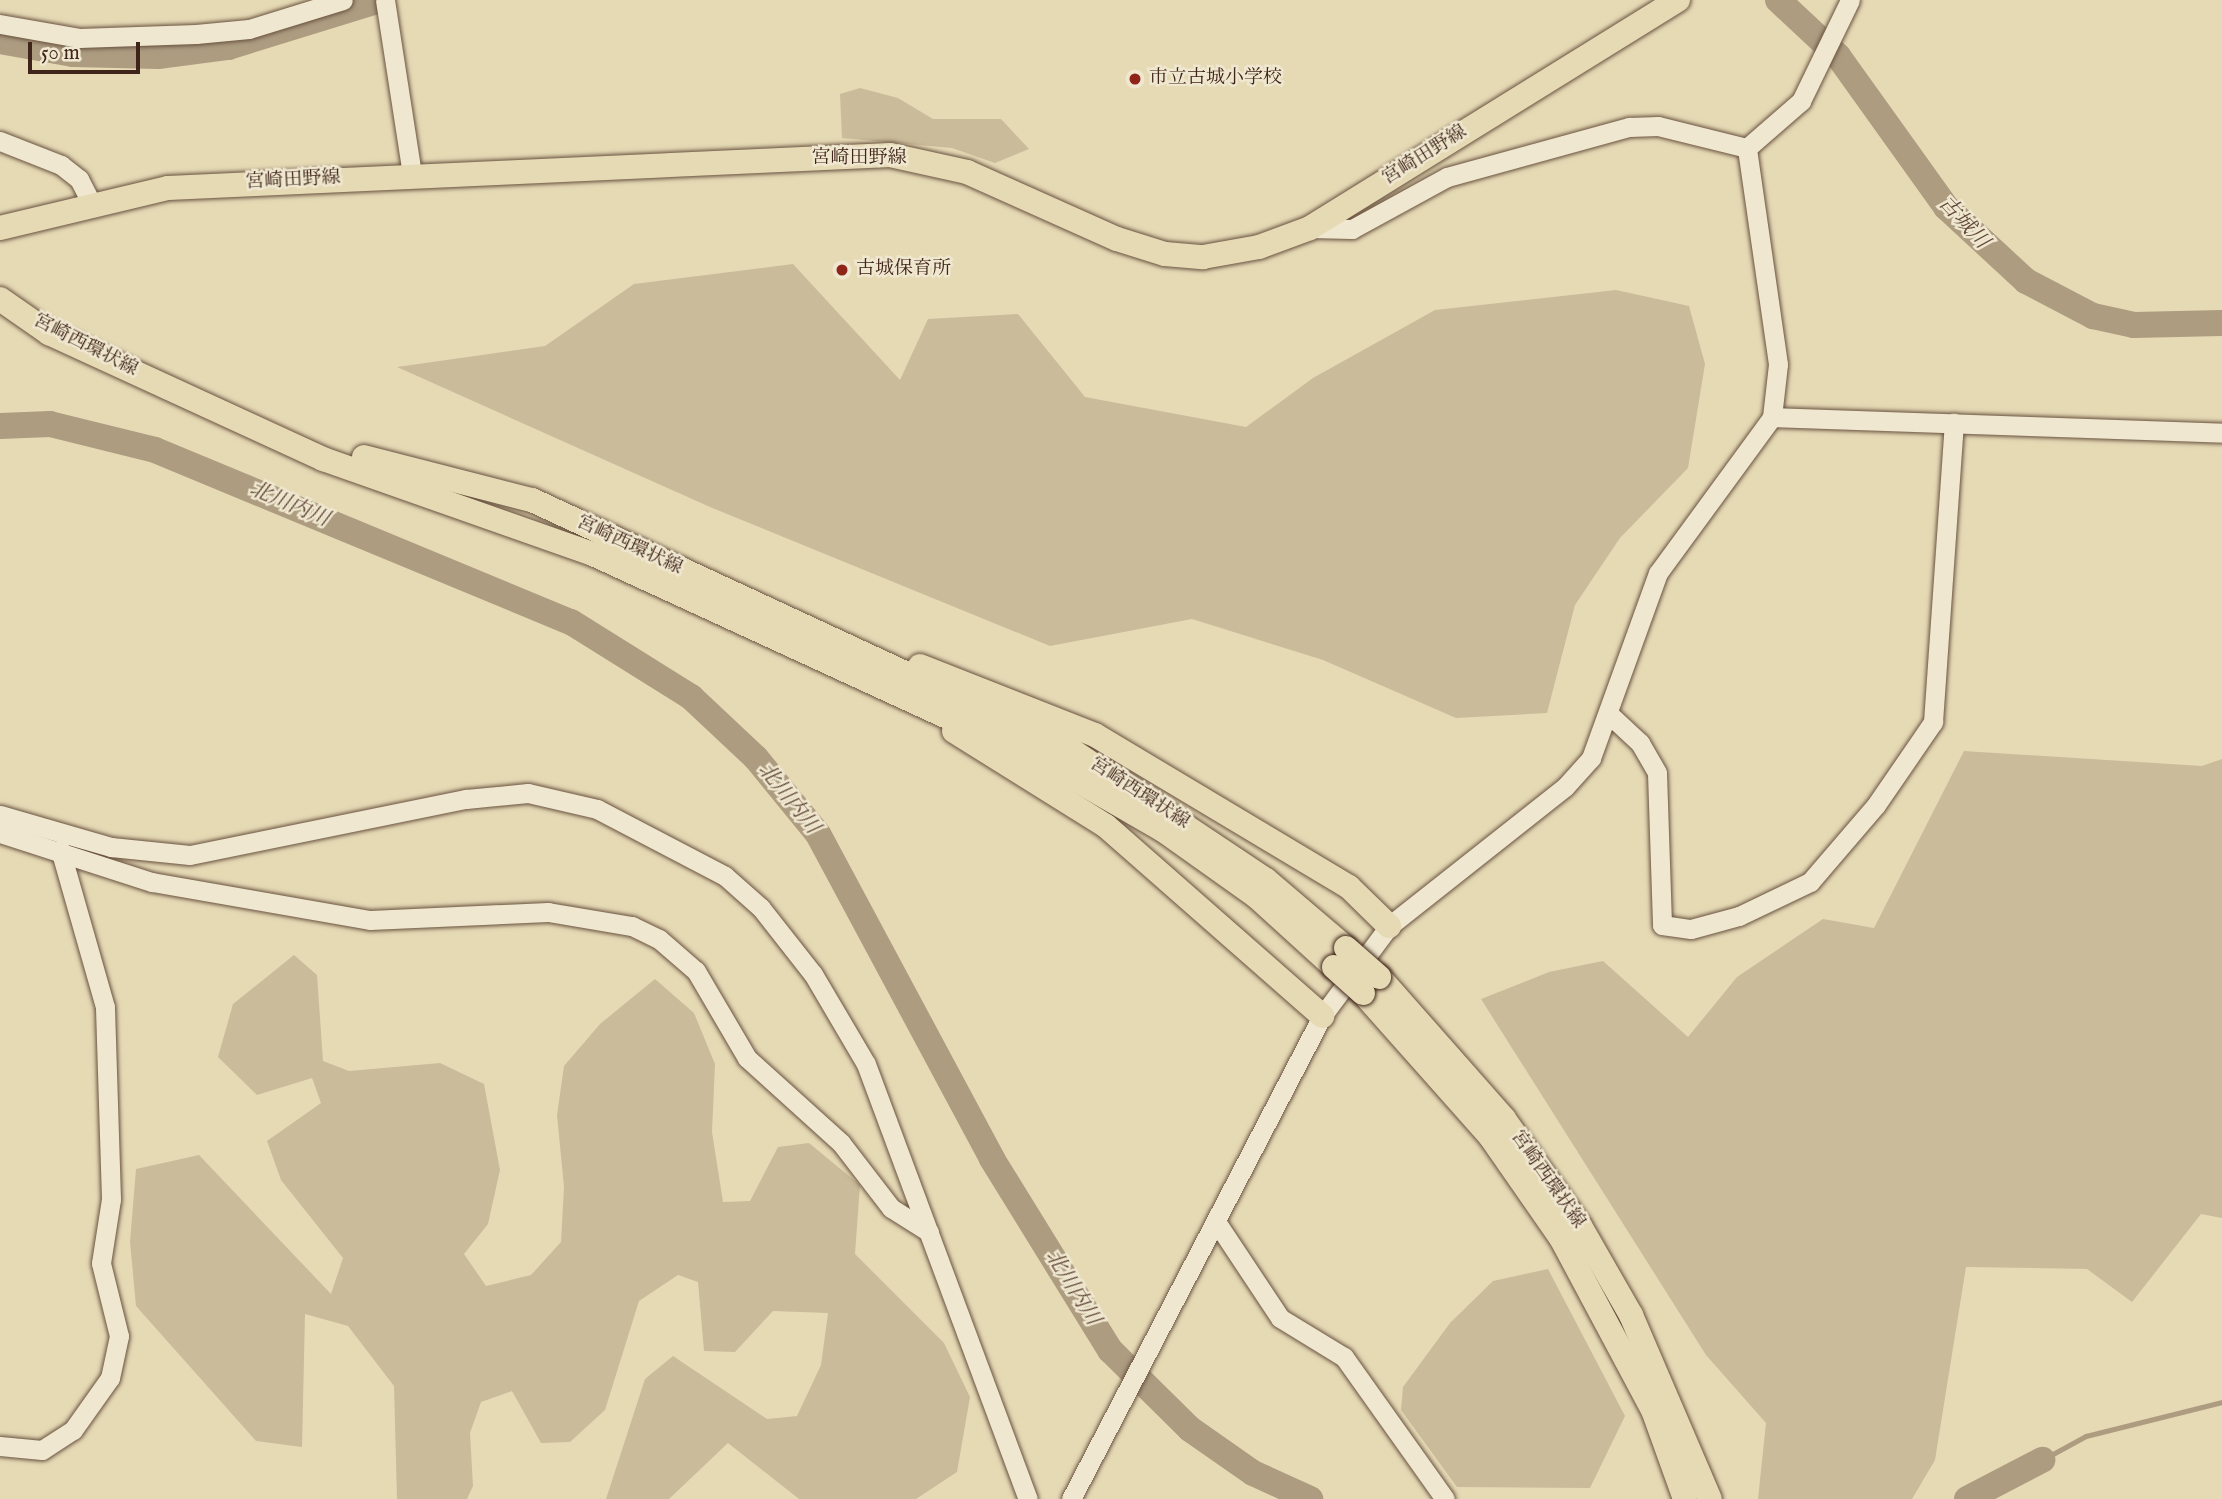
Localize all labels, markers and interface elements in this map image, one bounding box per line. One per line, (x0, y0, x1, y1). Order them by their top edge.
scale bar (32, 28, 144, 72)
text: 50 m (41, 40, 80, 67)
place label: 市立古城小学校 (1149, 68, 1282, 90)
marker: 市立古城小学校 (1127, 71, 1143, 87)
street label: 宮崎田野線 (1379, 121, 1471, 191)
street label: 宮崎田野線 (812, 148, 906, 170)
street label: 宮崎田野線 (245, 167, 341, 195)
water label: 古城川 (1932, 191, 1994, 255)
place label: 古城保育所 (856, 259, 951, 281)
marker: 古城保育所 (834, 262, 850, 278)
street label: 宮崎西環状線 (29, 310, 141, 382)
water label: 北川内川 (245, 477, 333, 533)
street label: 宮崎西環状線 (573, 512, 685, 580)
street label: 宮崎西環状線 (1085, 753, 1193, 835)
water label: 北川内川 (752, 758, 824, 840)
street label: 宮崎西環状線 (1505, 1127, 1589, 1233)
water label: 北川内川 (1039, 1246, 1105, 1330)

